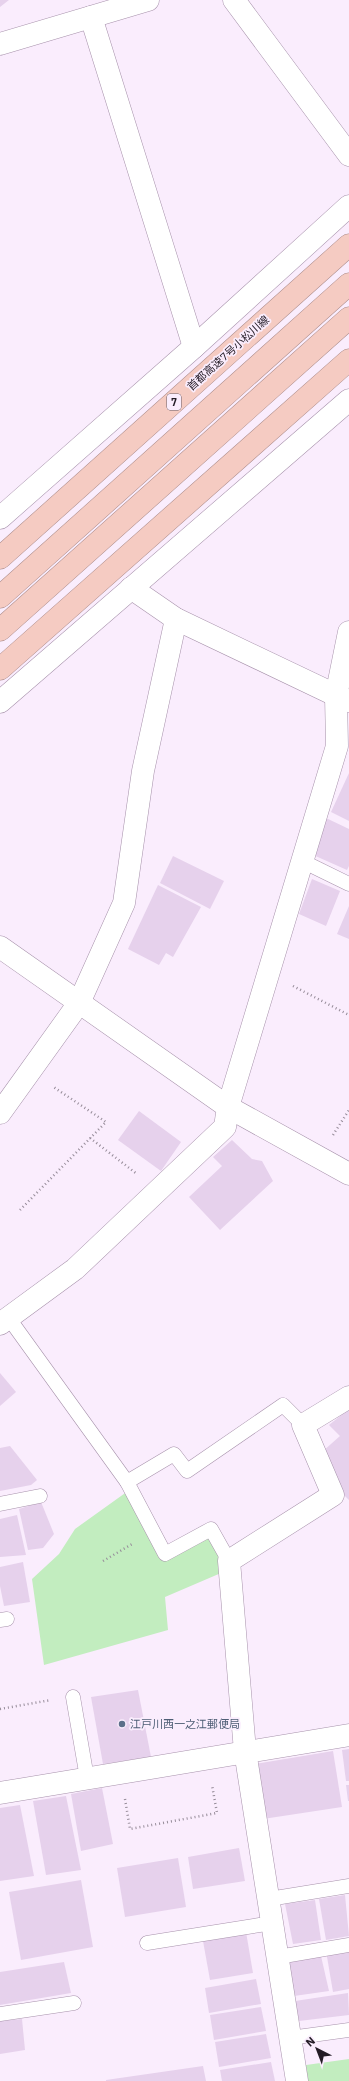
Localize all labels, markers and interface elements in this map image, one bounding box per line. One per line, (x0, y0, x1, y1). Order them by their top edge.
street label: 首都高速7号小松川線 (184, 312, 272, 394)
road number: 7 (167, 394, 181, 410)
place label: 江戸川西一之江郵便局 (130, 1717, 240, 1731)
marker: 江戸川西一之江郵便局 (117, 1719, 127, 1729)
north arrow (297, 2029, 337, 2069)
text: N (303, 2034, 318, 2049)

